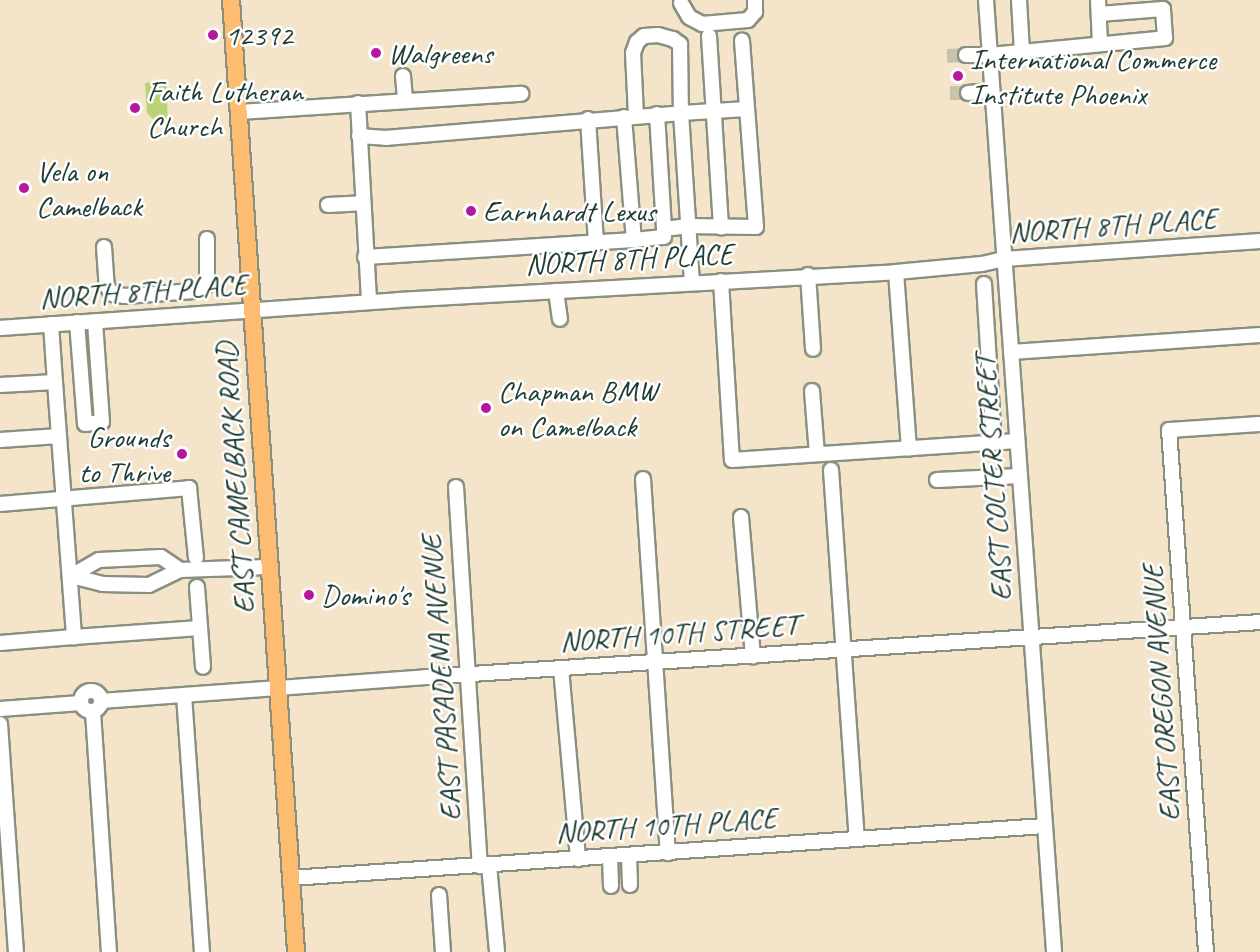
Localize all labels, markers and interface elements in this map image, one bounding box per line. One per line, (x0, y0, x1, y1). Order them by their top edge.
place label: 12392 (225, 17, 292, 53)
marker: 12392 (206, 28, 220, 42)
place label: Walgreens (388, 35, 492, 71)
place label: International Commerce Institute Phoenix (970, 41, 1216, 112)
marker: Walgreens (369, 46, 383, 60)
marker: International Commerce Institute Phoenix (951, 69, 965, 83)
place label: Faith Lutheran Church (147, 73, 302, 144)
marker: Faith Lutheran Church (128, 101, 142, 115)
place label: Vela on Camelback (36, 153, 142, 224)
marker: Vela on Camelback (17, 181, 31, 195)
place label: Earnhardt Lexus (483, 193, 656, 229)
street label: NORTH 8TH PLACE (1008, 200, 1218, 250)
marker: Earnhardt Lexus (464, 204, 478, 218)
street label: NORTH 8TH PLACE (524, 236, 734, 282)
street label: NORTH 8TH PLACE (38, 266, 248, 316)
street label: EAST CAMELBACK ROAD (208, 340, 262, 616)
street label: EAST COLTER STREET (966, 353, 1020, 603)
place label: Chapman BMW on Camelback (498, 373, 658, 444)
marker: Chapman BMW on Camelback (479, 401, 493, 415)
place label: Grounds to Thrive (78, 419, 170, 490)
marker: Grounds to Thrive (175, 447, 189, 461)
street label: EAST PASADENA AVENUE (413, 534, 469, 822)
street label: EAST OREGON AVENUE (1134, 563, 1188, 823)
place label: Domino's (321, 577, 409, 613)
marker: Domino's (302, 588, 316, 602)
street label: NORTH 10TH STREET (559, 607, 799, 659)
street label: NORTH 10TH PLACE (554, 799, 778, 851)

